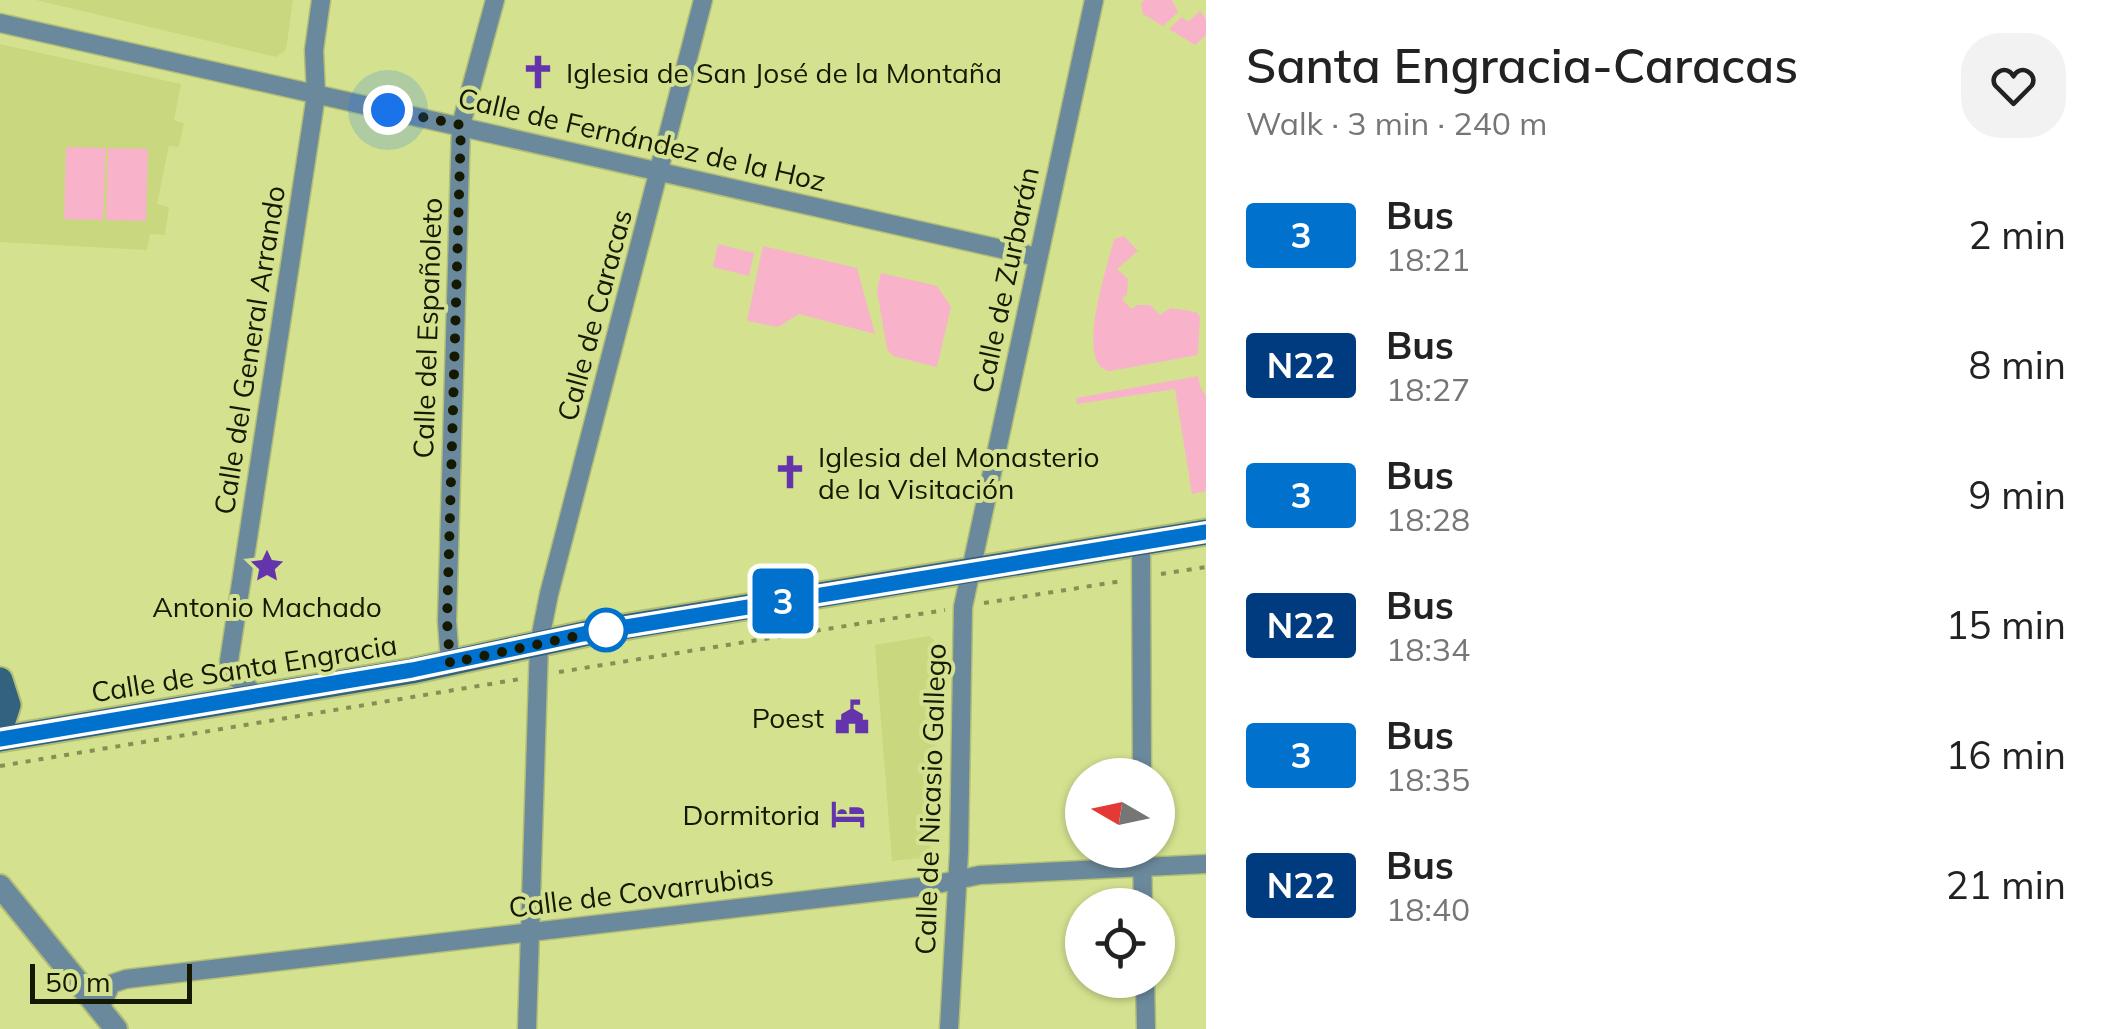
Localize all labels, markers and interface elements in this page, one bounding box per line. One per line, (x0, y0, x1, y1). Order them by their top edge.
button: heart (1961, 33, 2066, 138)
text: Santa Engracia-Caracas (1246, 35, 1798, 95)
church icon: Iglesia de San José de la Montaña (519, 53, 557, 91)
place label: Iglesia de San José de la Montaña (566, 55, 1002, 90)
street label: Calle de Fernández de la Hoz (455, 80, 829, 198)
your location (363, 85, 413, 135)
text: Walk · 3 min · 240 m (1246, 103, 1547, 143)
street label: Calle de Zurbarán (964, 164, 1046, 396)
street label: Calle del General Arrando (206, 183, 292, 517)
text: Bus (1386, 191, 1454, 239)
street label: Calle del Españoleto (405, 197, 449, 459)
street label: Calle de Caracas (549, 205, 639, 425)
text: 2 min (1969, 211, 2066, 259)
text: 3 (1290, 213, 1312, 257)
text: 18:21 (1386, 239, 1470, 279)
text: Bus (1386, 321, 1454, 369)
text: 8 min (1969, 341, 2066, 389)
text: N22 (1267, 343, 1335, 387)
text: 18:27 (1386, 369, 1470, 409)
place label: Iglesia del Monasterio de la Visitación (818, 439, 1099, 506)
text: Bus (1386, 451, 1454, 499)
church icon: Iglesia del Monasterio de la Visitación (771, 453, 809, 491)
text: 9 min (1969, 471, 2066, 519)
text: 3 (1290, 473, 1312, 517)
text: 18:28 (1386, 499, 1470, 539)
place icon: Antonio Machado (248, 547, 286, 585)
line badge: 3 (750, 568, 816, 634)
text: 3 (772, 579, 794, 623)
text: Bus (1386, 581, 1454, 629)
place label: Antonio Machado (152, 589, 382, 624)
text: 15 min (1946, 601, 2066, 649)
text: N22 (1267, 603, 1335, 647)
unlabelled marker (585, 609, 627, 651)
street label: Calle de Santa Engracia (89, 627, 399, 709)
text: 18:34 (1386, 629, 1470, 669)
street label: Calle de Nicasio Gallego (907, 643, 953, 955)
public building icon: Poest (833, 698, 871, 736)
place label: Poest (752, 700, 824, 735)
text: Bus (1386, 711, 1454, 759)
text: 16 min (1946, 731, 2066, 779)
text: 3 (1290, 733, 1312, 777)
north arrow (1065, 758, 1175, 868)
map controls (1065, 758, 1175, 998)
text: 18:35 (1386, 759, 1470, 799)
hotel icon: Dormitoria (829, 795, 867, 833)
place label: Dormitoria (682, 797, 820, 832)
text: Bus (1386, 841, 1454, 889)
street label: Calle de Covarrubias (507, 857, 775, 925)
text: 21 min (1946, 861, 2066, 909)
text: N22 (1267, 863, 1335, 907)
button: locate (1065, 888, 1175, 998)
text: 18:40 (1386, 889, 1470, 929)
scale bar (30, 959, 192, 1004)
text: 50 m (45, 964, 111, 999)

